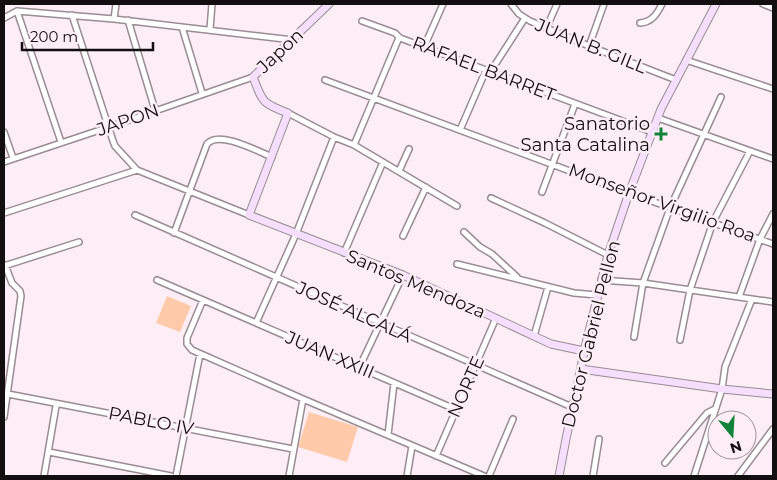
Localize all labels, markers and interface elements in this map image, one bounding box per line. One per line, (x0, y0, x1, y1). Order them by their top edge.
street label: JUAN B. GILL (531, 13, 650, 78)
scale bar (22, 20, 154, 52)
street label: Japon (252, 24, 308, 79)
text: 200 m (30, 27, 78, 46)
street label: RAFAEL BARRET (409, 32, 559, 107)
street label: JAPON (93, 99, 162, 141)
place label: Sanatorio Santa Catalina (521, 113, 650, 156)
marker: Sanatorio Santa Catalina (654, 127, 668, 141)
street label: Monseñor Virgilio Roa (565, 159, 759, 247)
street label: Doctor Gabriel Pellon (557, 238, 625, 430)
street label: Santos Mendoza (343, 245, 489, 323)
street label: JOSÉ ALCALÁ (292, 276, 415, 347)
street label: JUAN XXIII (281, 326, 378, 384)
street label: NORTE (443, 353, 489, 421)
street label: PABLO IV (106, 402, 196, 440)
north arrow (707, 410, 757, 460)
text: N (728, 437, 744, 458)

